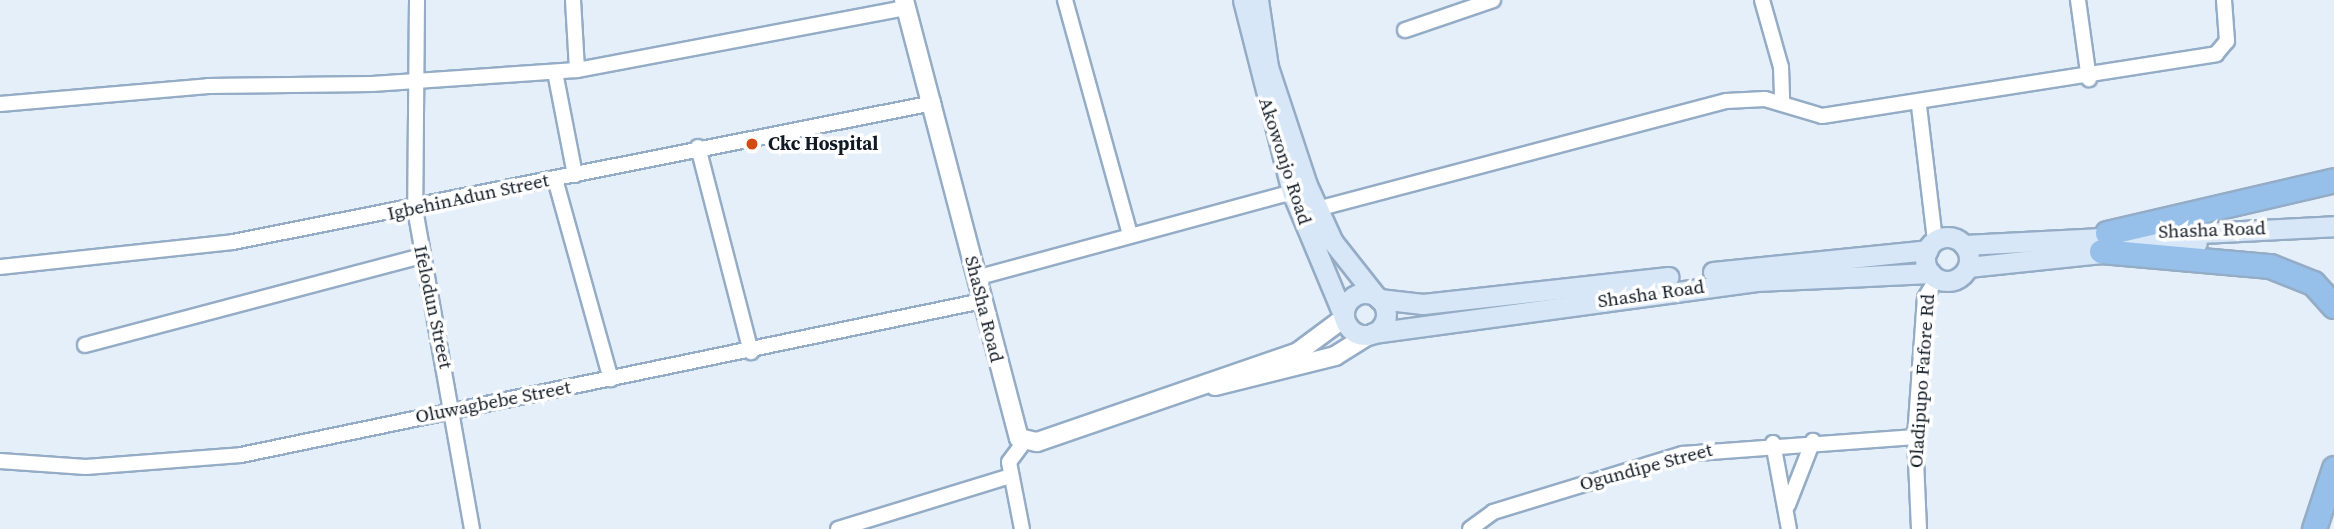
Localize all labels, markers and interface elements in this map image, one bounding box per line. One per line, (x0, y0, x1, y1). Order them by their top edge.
street label: Akowonjo Road (1254, 95, 1316, 227)
place label: Ckc Hospital (768, 133, 878, 155)
marker: Ckc Hospital (742, 134, 762, 154)
street label: IgbehinAdun Street (385, 169, 551, 225)
street label: Shasha Road (2158, 217, 2266, 243)
street label: Ifelodun Street (409, 243, 457, 371)
street label: ShaSha Road (960, 253, 1008, 365)
street label: Shasha Road (1596, 275, 1706, 313)
street label: Oladipupo Fafore Rd (1905, 293, 1939, 469)
street label: Oluwagbebe Street (413, 376, 573, 428)
street label: Ogundipe Street (1577, 438, 1715, 496)

